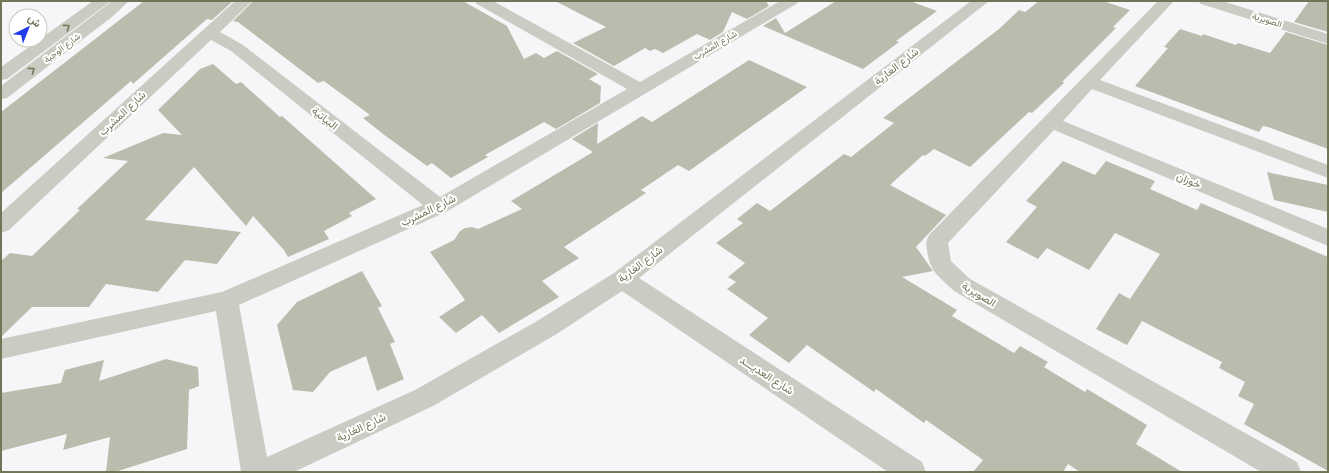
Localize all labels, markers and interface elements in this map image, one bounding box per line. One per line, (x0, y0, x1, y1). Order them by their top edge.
north arrow (8, 8, 48, 48)
street label: الصويرية (1251, 10, 1283, 30)
text: ش (25, 11, 44, 30)
one-way arrow (62, 25, 69, 32)
street label: شارع المشرب (691, 28, 739, 62)
street label: شارع الوجبة (41, 30, 83, 66)
street label: شارع الغارية (871, 44, 922, 89)
one-way arrow (28, 68, 35, 75)
street label: شارع المشرب (96, 87, 149, 139)
street label: البياتية (309, 103, 341, 133)
street label: خوزان (1175, 169, 1203, 191)
street label: شارع المشرب (398, 191, 458, 230)
street label: شارع الغارية (615, 242, 666, 286)
street label: الصويرية (959, 278, 999, 310)
street label: شارع العديـــد (737, 352, 797, 399)
street label: شارع الغارية (334, 409, 389, 445)

